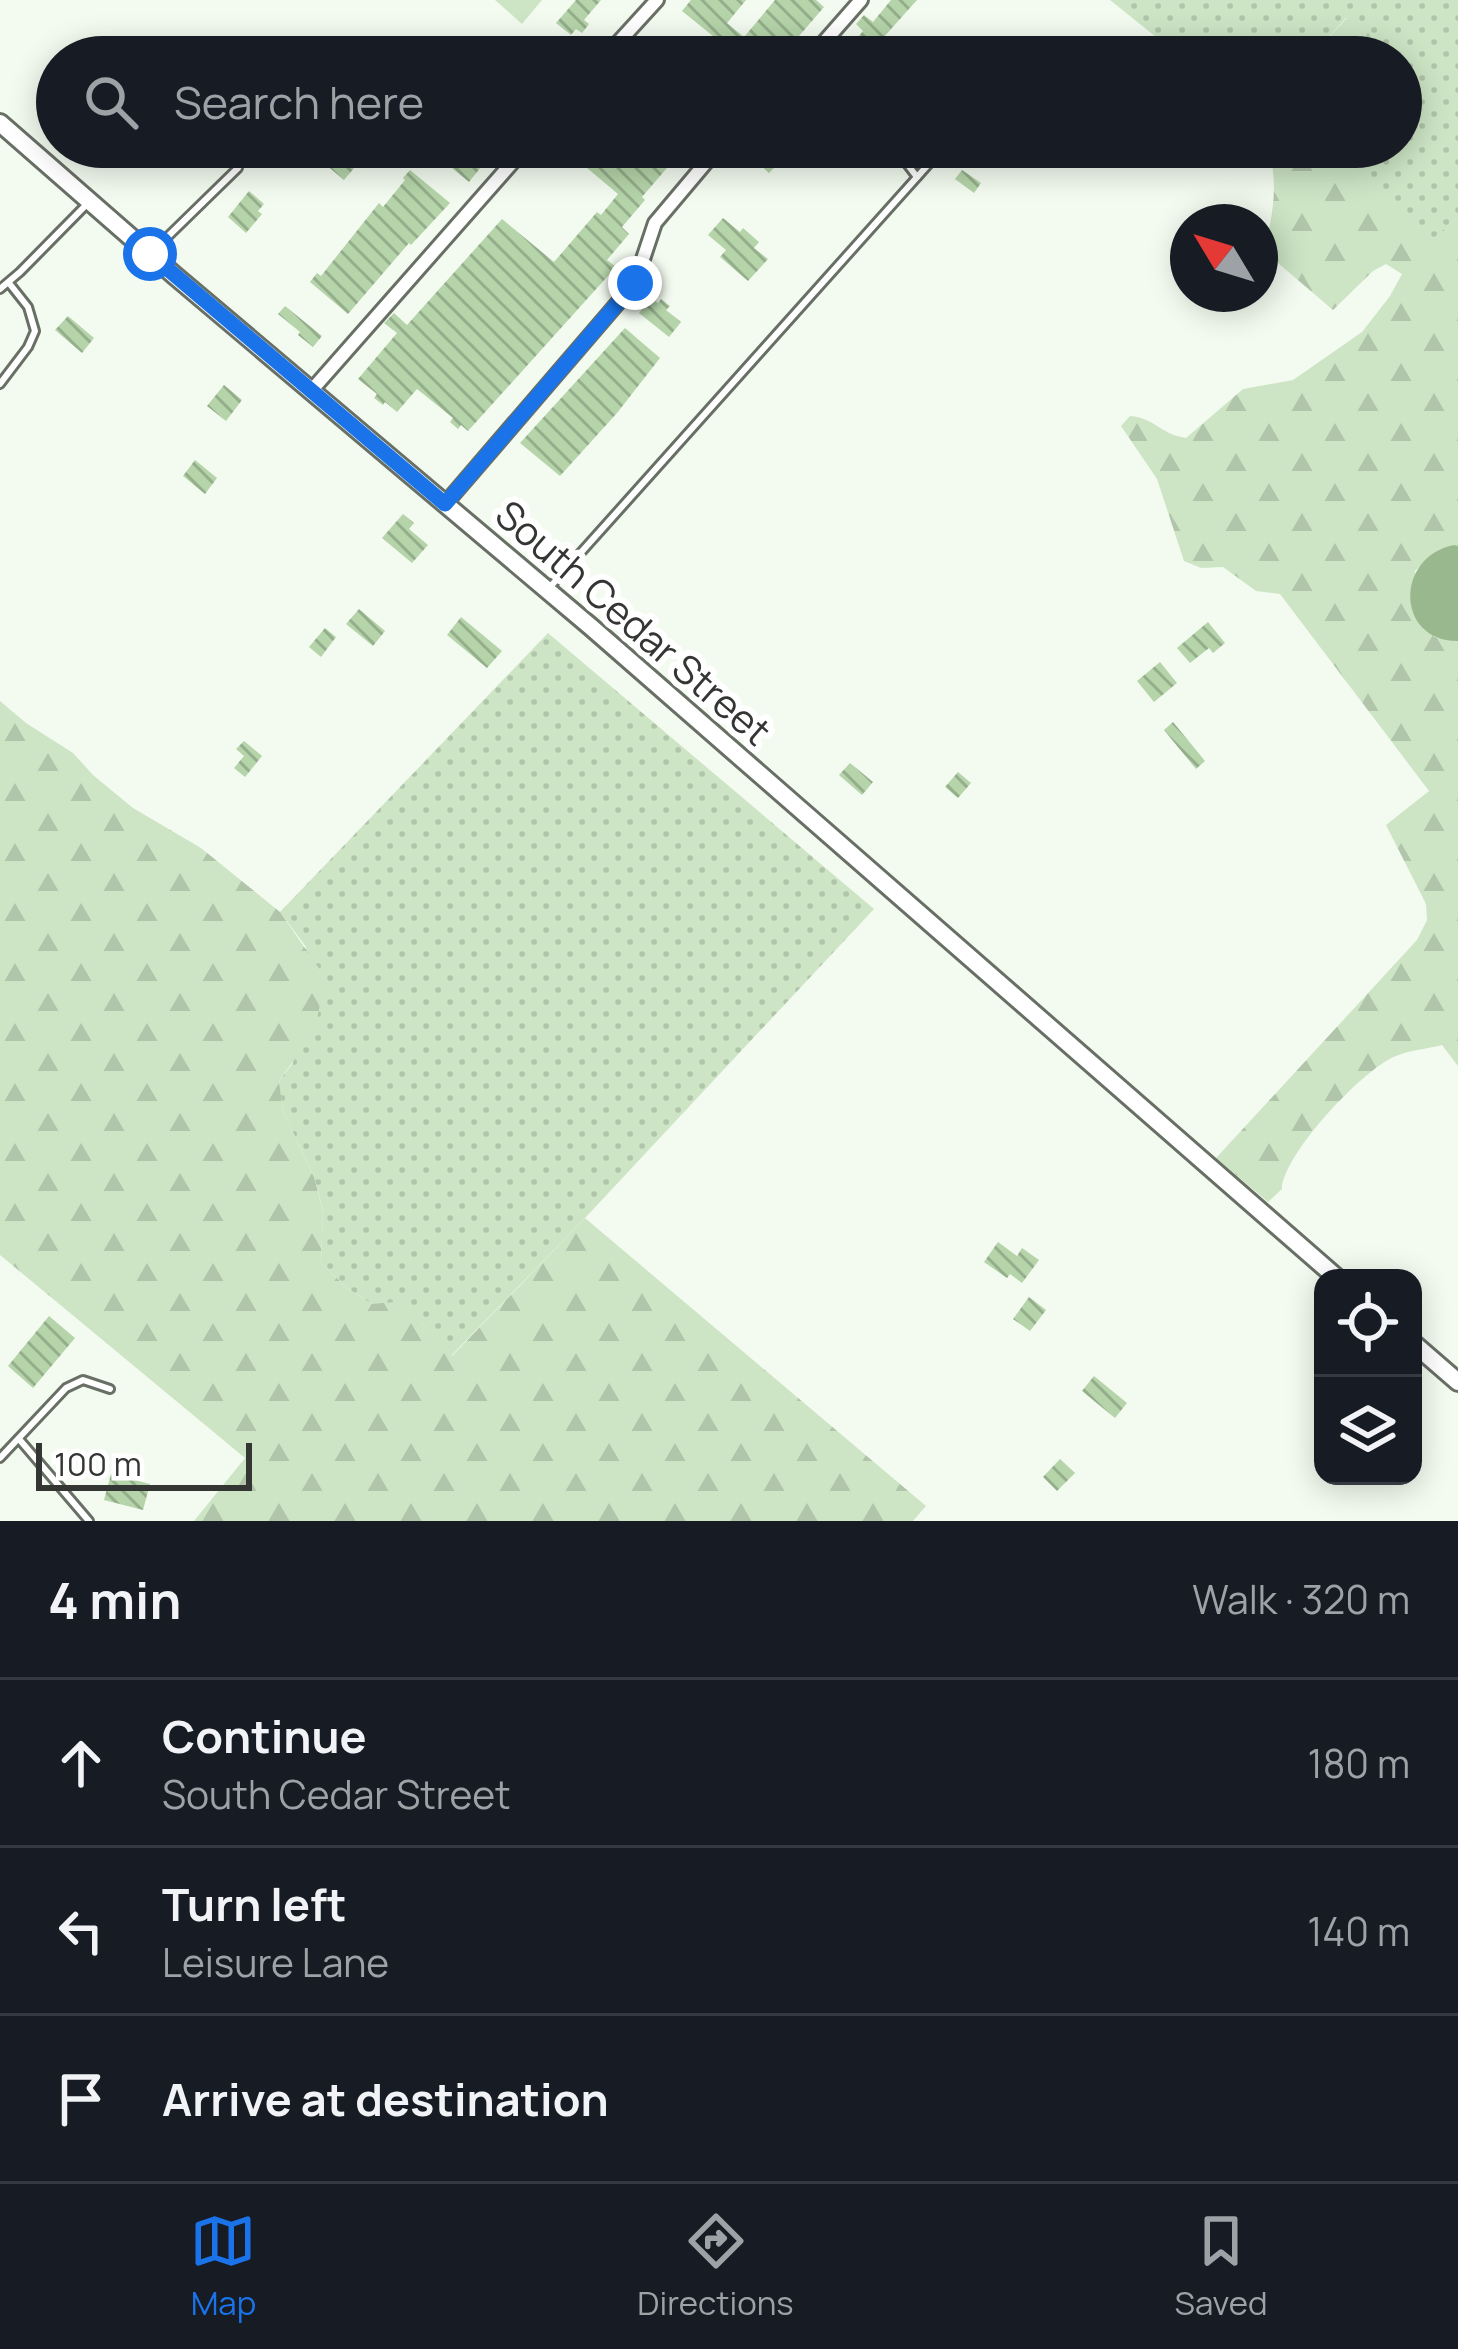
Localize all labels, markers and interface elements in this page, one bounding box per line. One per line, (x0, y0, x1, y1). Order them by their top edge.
search box (36, 36, 1422, 168)
icon: search (78, 69, 144, 135)
text: Search here (174, 71, 424, 133)
north arrow (1170, 204, 1278, 312)
route start (123, 227, 177, 281)
route end (608, 256, 662, 310)
street label: South Cedar Street (485, 487, 783, 757)
map controls (1314, 1269, 1422, 1485)
button: locate (1314, 1269, 1422, 1377)
button: layers (1314, 1377, 1422, 1485)
scale bar (36, 1437, 252, 1490)
text: 100 m (54, 1441, 142, 1486)
text: 4 min (48, 1565, 181, 1634)
text: Walk · 320 m (1192, 1572, 1410, 1626)
text: Continue (162, 1705, 367, 1767)
icon: ahead (48, 1730, 114, 1796)
text: 180 m (1307, 1736, 1410, 1790)
text: South Cedar Street (162, 1767, 511, 1821)
text: Turn left (162, 1873, 347, 1935)
icon: left (48, 1898, 114, 1964)
text: 140 m (1307, 1904, 1410, 1958)
text: Leisure Lane (162, 1935, 389, 1989)
icon: arrive (48, 2066, 114, 2132)
text: Arrive at destination (162, 2068, 609, 2130)
tab: Map (190, 2208, 256, 2325)
tab: Directions (637, 2208, 794, 2325)
tab: Saved (1175, 2208, 1268, 2325)

